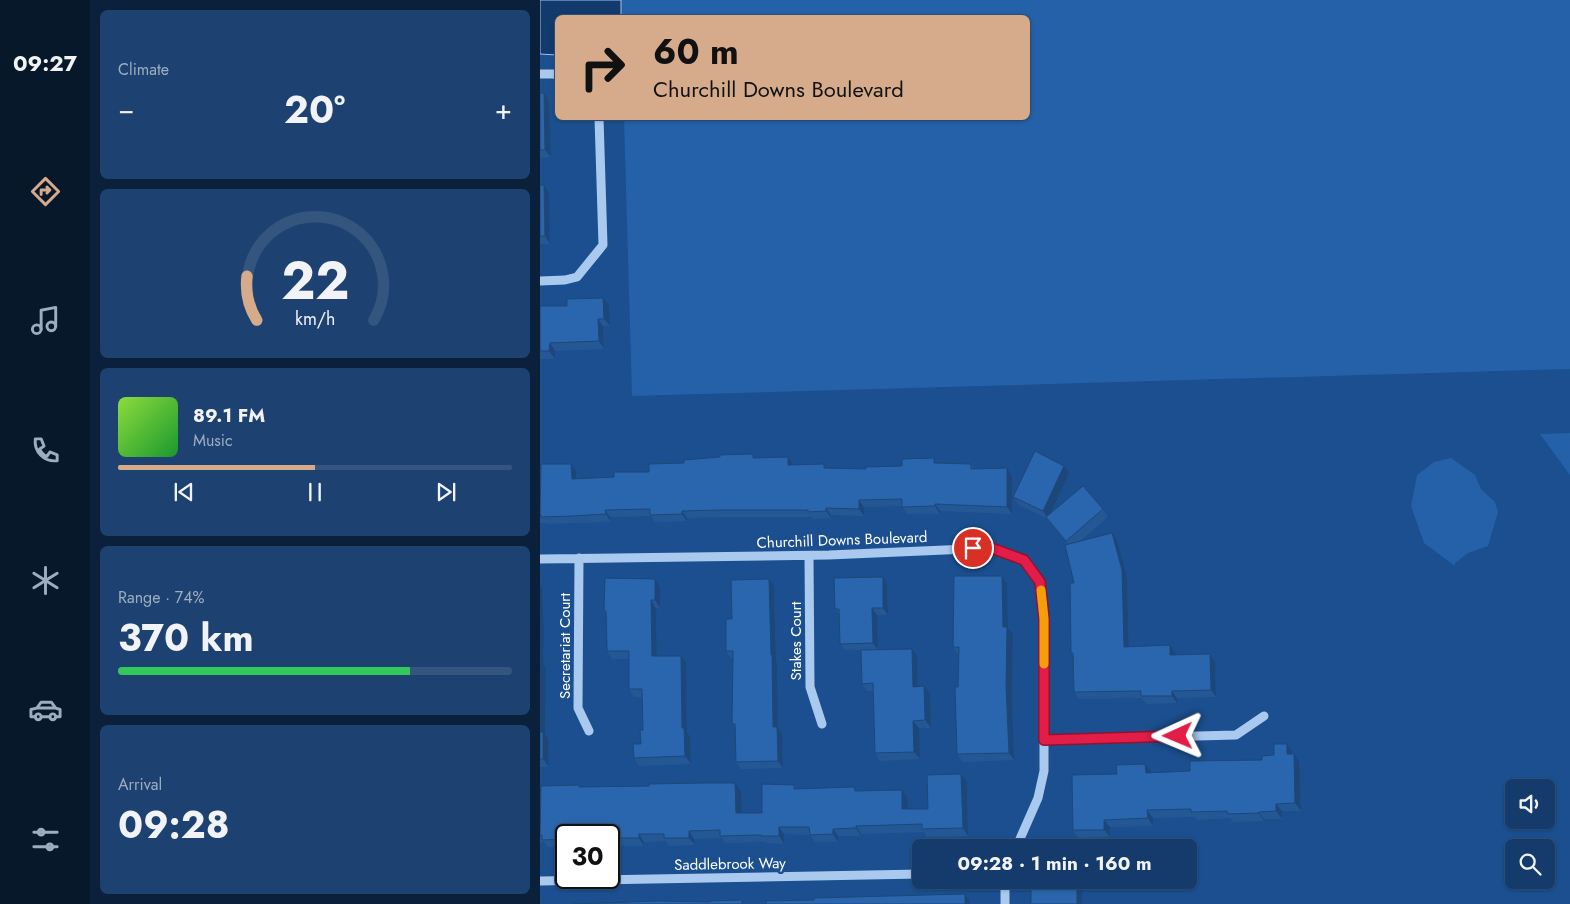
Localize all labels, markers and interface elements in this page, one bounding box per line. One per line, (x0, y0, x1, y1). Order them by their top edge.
text: 60 m (653, 27, 739, 77)
icon: right (570, 35, 635, 100)
text: 09:27 (13, 47, 77, 79)
text: Climate (118, 58, 169, 81)
text: Churchill Downs Boulevard (653, 73, 904, 105)
text: 20° (284, 82, 345, 137)
text: − (118, 89, 135, 130)
text: + (495, 89, 512, 130)
icon: directions (28, 174, 63, 209)
text: 22 (281, 243, 349, 319)
icon: music (28, 303, 63, 338)
text: km/h (295, 306, 335, 332)
text: 89.1 FM (193, 402, 265, 429)
text: Music (193, 429, 233, 452)
icon: phone (28, 433, 63, 468)
icon: previous (170, 478, 198, 506)
icon: pause (301, 478, 329, 506)
icon: next (432, 478, 460, 506)
street label: Churchill Downs Boulevard (756, 526, 928, 554)
pin (952, 527, 994, 569)
icon: arrive (959, 534, 987, 562)
icon: climate (28, 563, 63, 598)
text: Range · 74% (118, 586, 205, 609)
street label: Secretariat Court (554, 593, 576, 699)
street label: Stakes Court (785, 601, 807, 680)
text: 370 km (118, 610, 254, 665)
icon: car (28, 692, 63, 727)
position arrow (1151, 709, 1203, 761)
text: Arrival (118, 773, 162, 796)
map controls (1505, 779, 1555, 889)
button: sound (1505, 779, 1555, 829)
text: 09:28 (118, 797, 230, 852)
icon: filters (28, 822, 63, 857)
speed limit sign: 30 (555, 824, 620, 889)
button: search (1505, 839, 1555, 889)
text: 09:28 · 1 min · 160 m (957, 850, 1152, 877)
street label: Saddlebrook Way (674, 852, 786, 876)

